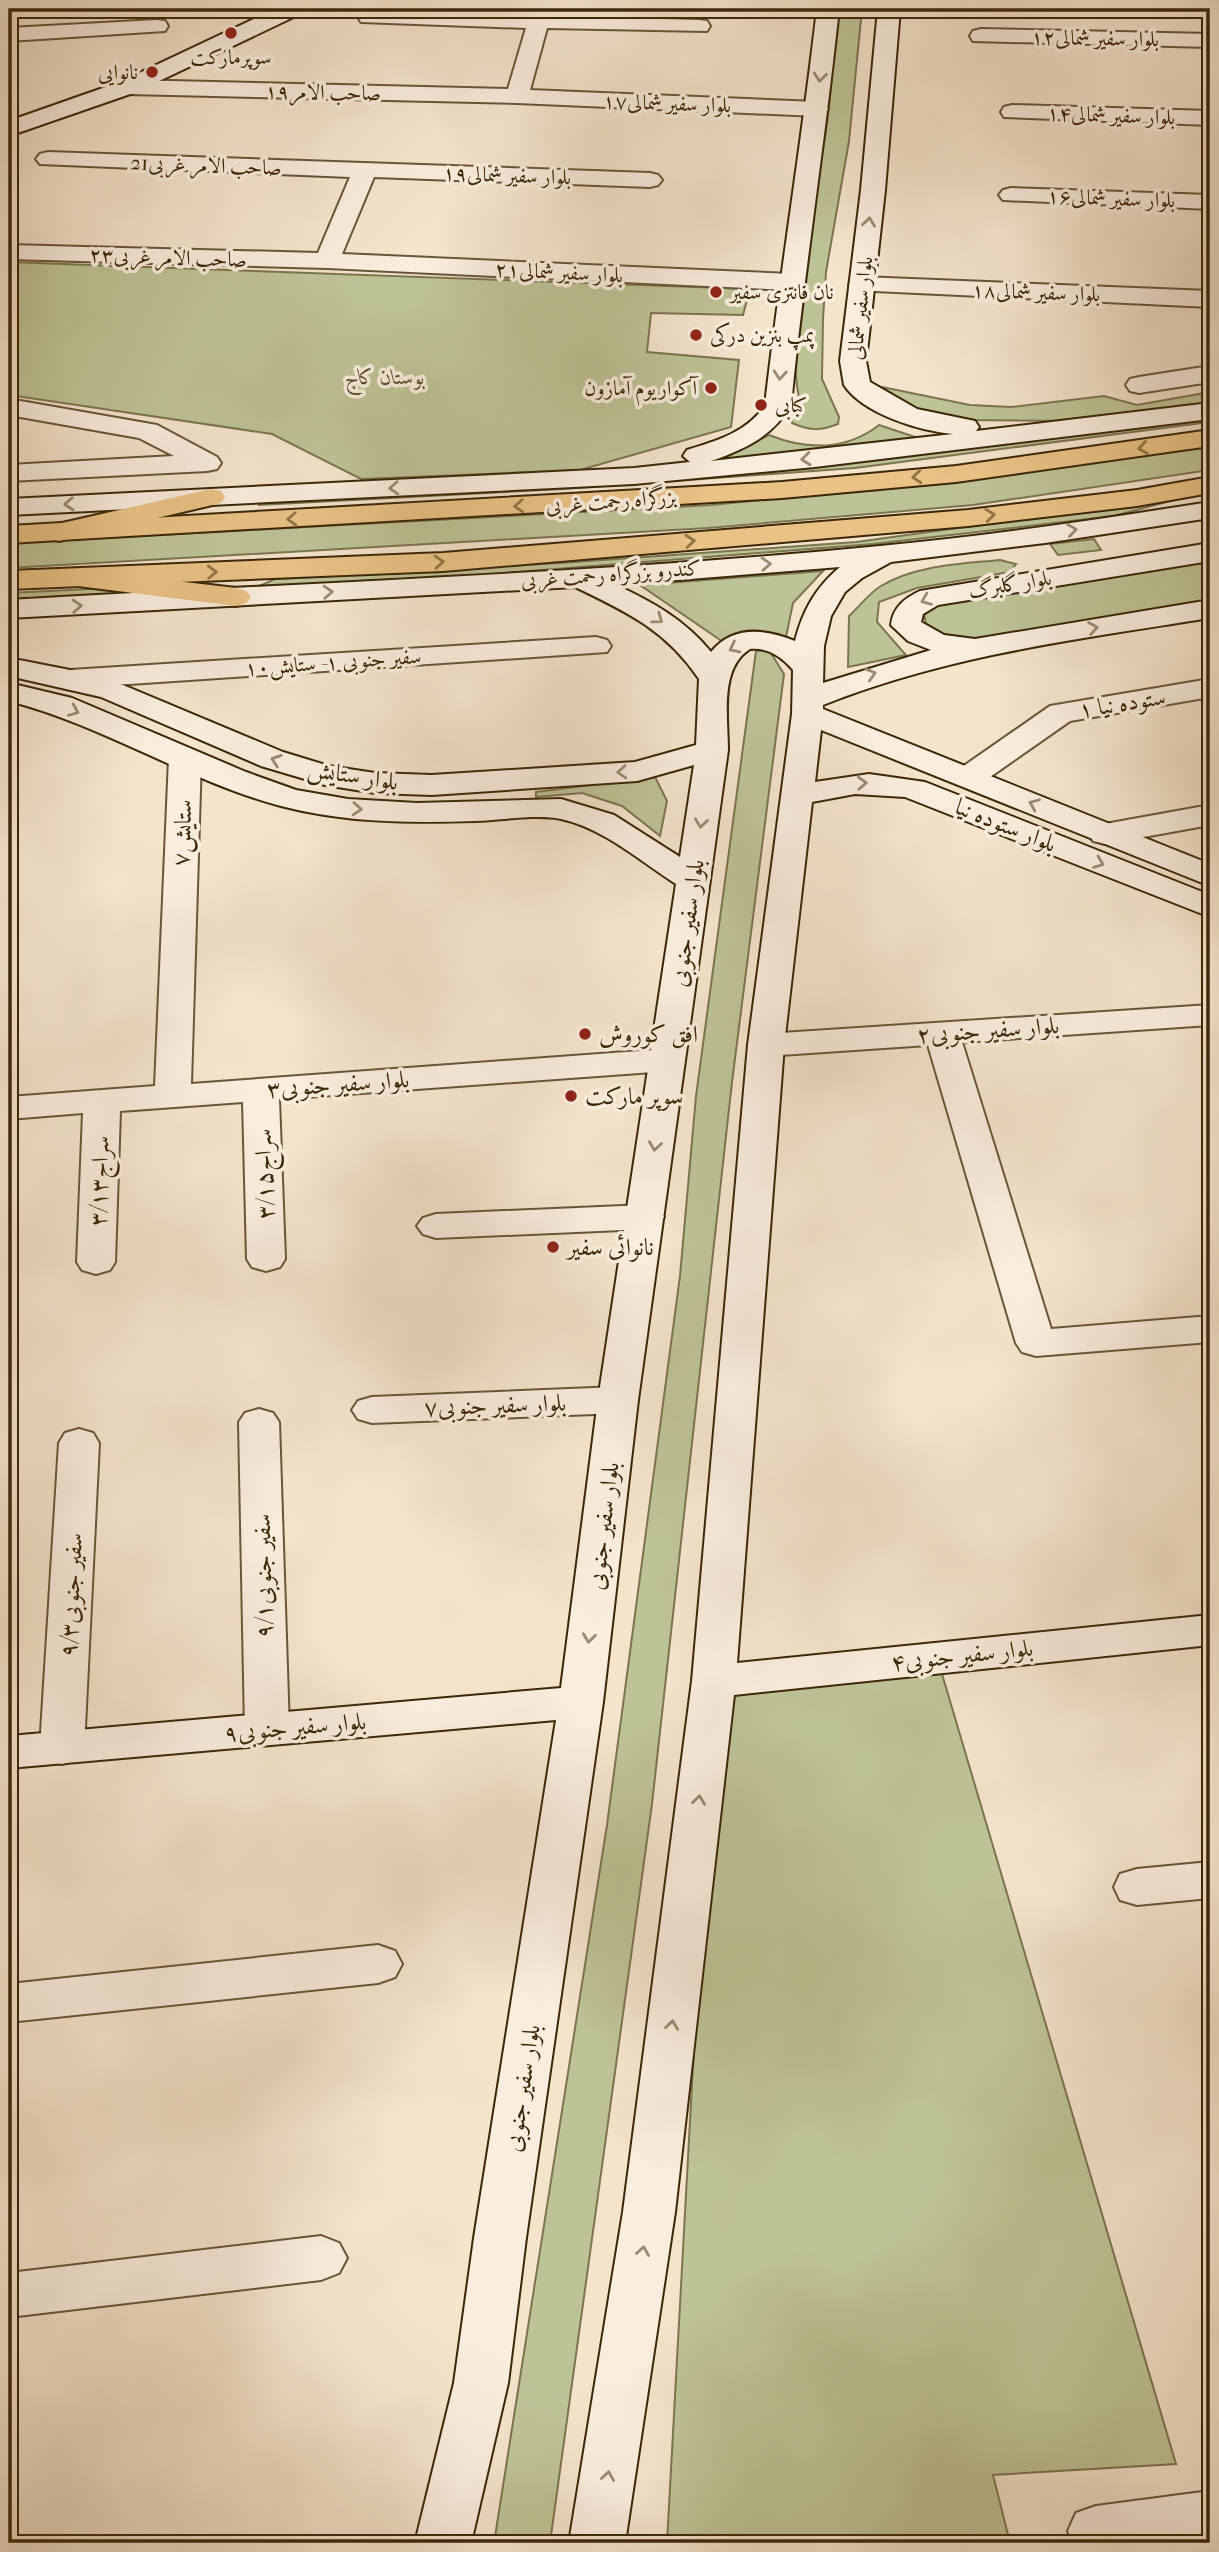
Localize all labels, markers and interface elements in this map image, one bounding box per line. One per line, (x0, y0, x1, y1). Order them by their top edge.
marker: سوپرمارکت (223, 25, 239, 41)
street label: بلوار سفیر شمالی۱۲ (1031, 25, 1159, 52)
place label: سوپرمارکت (190, 45, 272, 70)
place label: نانوایی (98, 60, 138, 86)
marker: نانوایی (144, 64, 160, 80)
one-way arrow (813, 71, 828, 82)
street label: صاحب الامر۱۹ (265, 79, 381, 108)
street label: بلوار سفیر شمالی۱۷ (602, 89, 732, 118)
street label: بلوار سفیر شمالی۱۴ (1046, 101, 1176, 130)
street label: 21صاحب الامر غربی (130, 150, 282, 183)
street label: بلوار سفیر شمالی۱۹ (442, 161, 572, 190)
street label: بلوار سفیر شمالی۱۶ (1046, 184, 1176, 213)
one-way arrow (862, 216, 877, 228)
street label: صاحب الامر غربی۲۳ (89, 242, 247, 275)
street label: بلوار سفیر شمالی (843, 255, 878, 361)
street label: بلوار سفیر شمالی۲۱ (494, 257, 624, 288)
street label: بلوار سفیر شمالی۱۸ (971, 278, 1101, 307)
place label: نان فانتزی سفیر (728, 280, 834, 304)
marker: نان فانتزی سفیر (708, 284, 724, 300)
place label: پمپ بنزین درکی (710, 322, 815, 351)
marker: پمپ بنزین درکی (688, 327, 704, 343)
park label: بوستان کاج (345, 365, 425, 396)
one-way arrow (773, 370, 788, 381)
place label: آکواریوم آمازون (584, 375, 699, 406)
marker: آکواریوم آمازون (703, 380, 719, 396)
place label: کبابی (775, 393, 807, 420)
marker: کبابی (753, 397, 769, 413)
one-way arrow (1137, 441, 1149, 456)
one-way arrow (801, 452, 812, 467)
one-way arrow (911, 469, 922, 484)
one-way arrow (389, 480, 400, 495)
street label: بزرگراه رحمت غربی (545, 482, 678, 521)
one-way arrow (63, 496, 74, 511)
one-way arrow (514, 499, 525, 514)
one-way arrow (984, 508, 996, 523)
one-way arrow (286, 511, 297, 526)
one-way arrow (1066, 522, 1078, 537)
one-way arrow (685, 534, 696, 549)
street label: کندرو بزرگراه رحمت غربی (520, 554, 702, 595)
one-way arrow (434, 555, 445, 570)
one-way arrow (761, 557, 772, 572)
one-way arrow (207, 564, 218, 579)
street label: بلوار گلبرگ (967, 565, 1053, 603)
one-way arrow (323, 585, 334, 600)
one-way arrow (921, 592, 933, 606)
one-way arrow (72, 599, 83, 614)
one-way arrow (650, 611, 663, 624)
one-way arrow (1087, 621, 1099, 636)
one-way arrow (728, 639, 741, 653)
street label: سفیر جنوبی ۱- ستایش۱۰ (244, 644, 422, 683)
one-way arrow (864, 668, 876, 683)
street label: ستوده نیا ۱ (1076, 682, 1168, 725)
one-way arrow (68, 702, 80, 716)
one-way arrow (270, 753, 282, 768)
street label: بلوار ستایش (305, 754, 400, 798)
one-way arrow (616, 764, 627, 779)
one-way arrow (857, 776, 868, 791)
street label: بلوار ستوده نیا (951, 792, 1061, 859)
one-way arrow (1028, 798, 1041, 812)
street label: ستایش۷ (166, 799, 200, 867)
one-way arrow (352, 801, 363, 816)
one-way arrow (694, 818, 709, 829)
one-way arrow (1093, 854, 1105, 868)
street label: بلوار سفیر جنوبی (664, 857, 713, 989)
street label: بلوار سفیر جنوبی۲ (916, 1011, 1060, 1052)
place label: افق کوروش (599, 1020, 698, 1049)
marker: افق کوروش (577, 1026, 593, 1042)
street label: بلوار سفیر جنوبی۳ (266, 1065, 410, 1106)
place label: سوپر مارکت (585, 1082, 683, 1112)
marker: سوپر مارکت (563, 1088, 579, 1104)
street label: سراج۳/۱۵ (248, 1128, 287, 1220)
street label: سراج۳/۱۳ (83, 1135, 122, 1227)
one-way arrow (648, 1140, 663, 1152)
place label: نانوائی سفیر (564, 1233, 654, 1262)
marker: نانوائی سفیر (545, 1239, 561, 1255)
street label: بلوار سفیر جنوبی۷ (423, 1389, 567, 1424)
street label: بلوار سفیر جنوبی (581, 1460, 628, 1592)
street label: سفیر جنوبی۹/۱ (248, 1513, 281, 1638)
street label: سفیر جنوبی۹/۳ (54, 1532, 91, 1658)
one-way arrow (582, 1632, 597, 1644)
street label: بلوار سفیر جنوبی۴ (890, 1634, 1035, 1679)
street label: بلوار سفیر جنوبی۹ (223, 1707, 368, 1750)
one-way arrow (692, 1794, 707, 1805)
one-way arrow (664, 2020, 679, 2031)
street label: بلوار سفیر جنوبی (498, 2022, 549, 2154)
one-way arrow (635, 2245, 650, 2257)
one-way arrow (600, 2470, 615, 2482)

